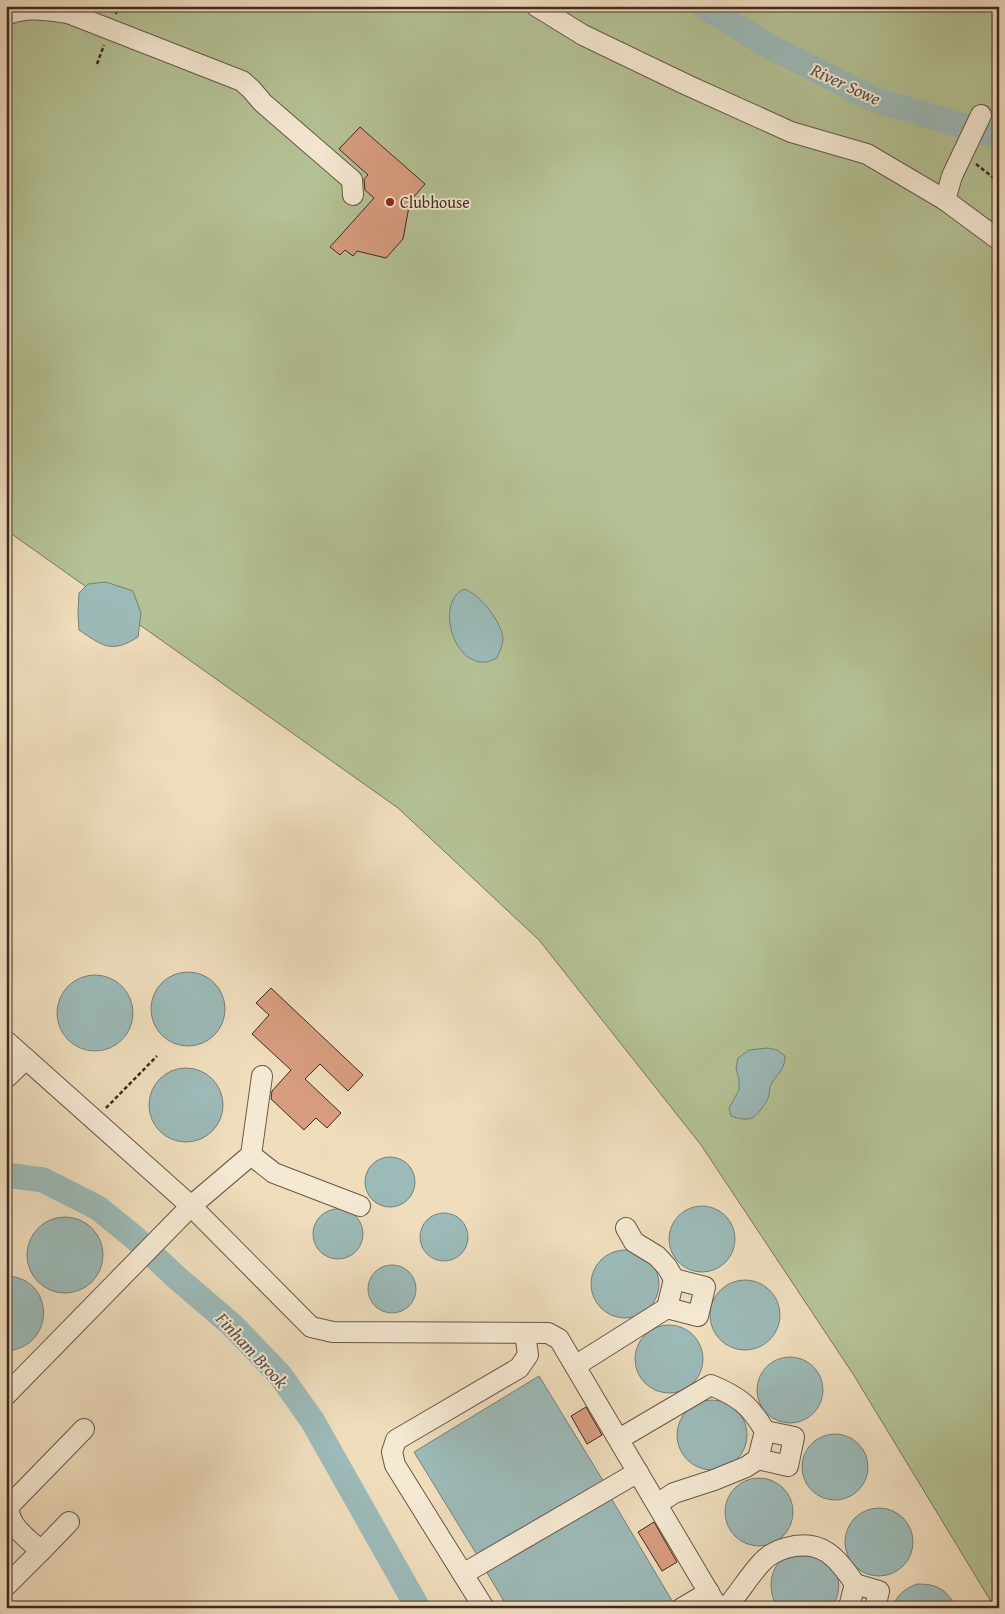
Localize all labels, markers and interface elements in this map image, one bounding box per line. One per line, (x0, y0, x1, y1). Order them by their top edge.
water label: River Sowe (806, 56, 885, 112)
place label: Clubhouse (400, 190, 470, 214)
marker: Clubhouse (384, 196, 396, 208)
water label: Finham Brook (209, 1305, 295, 1395)

